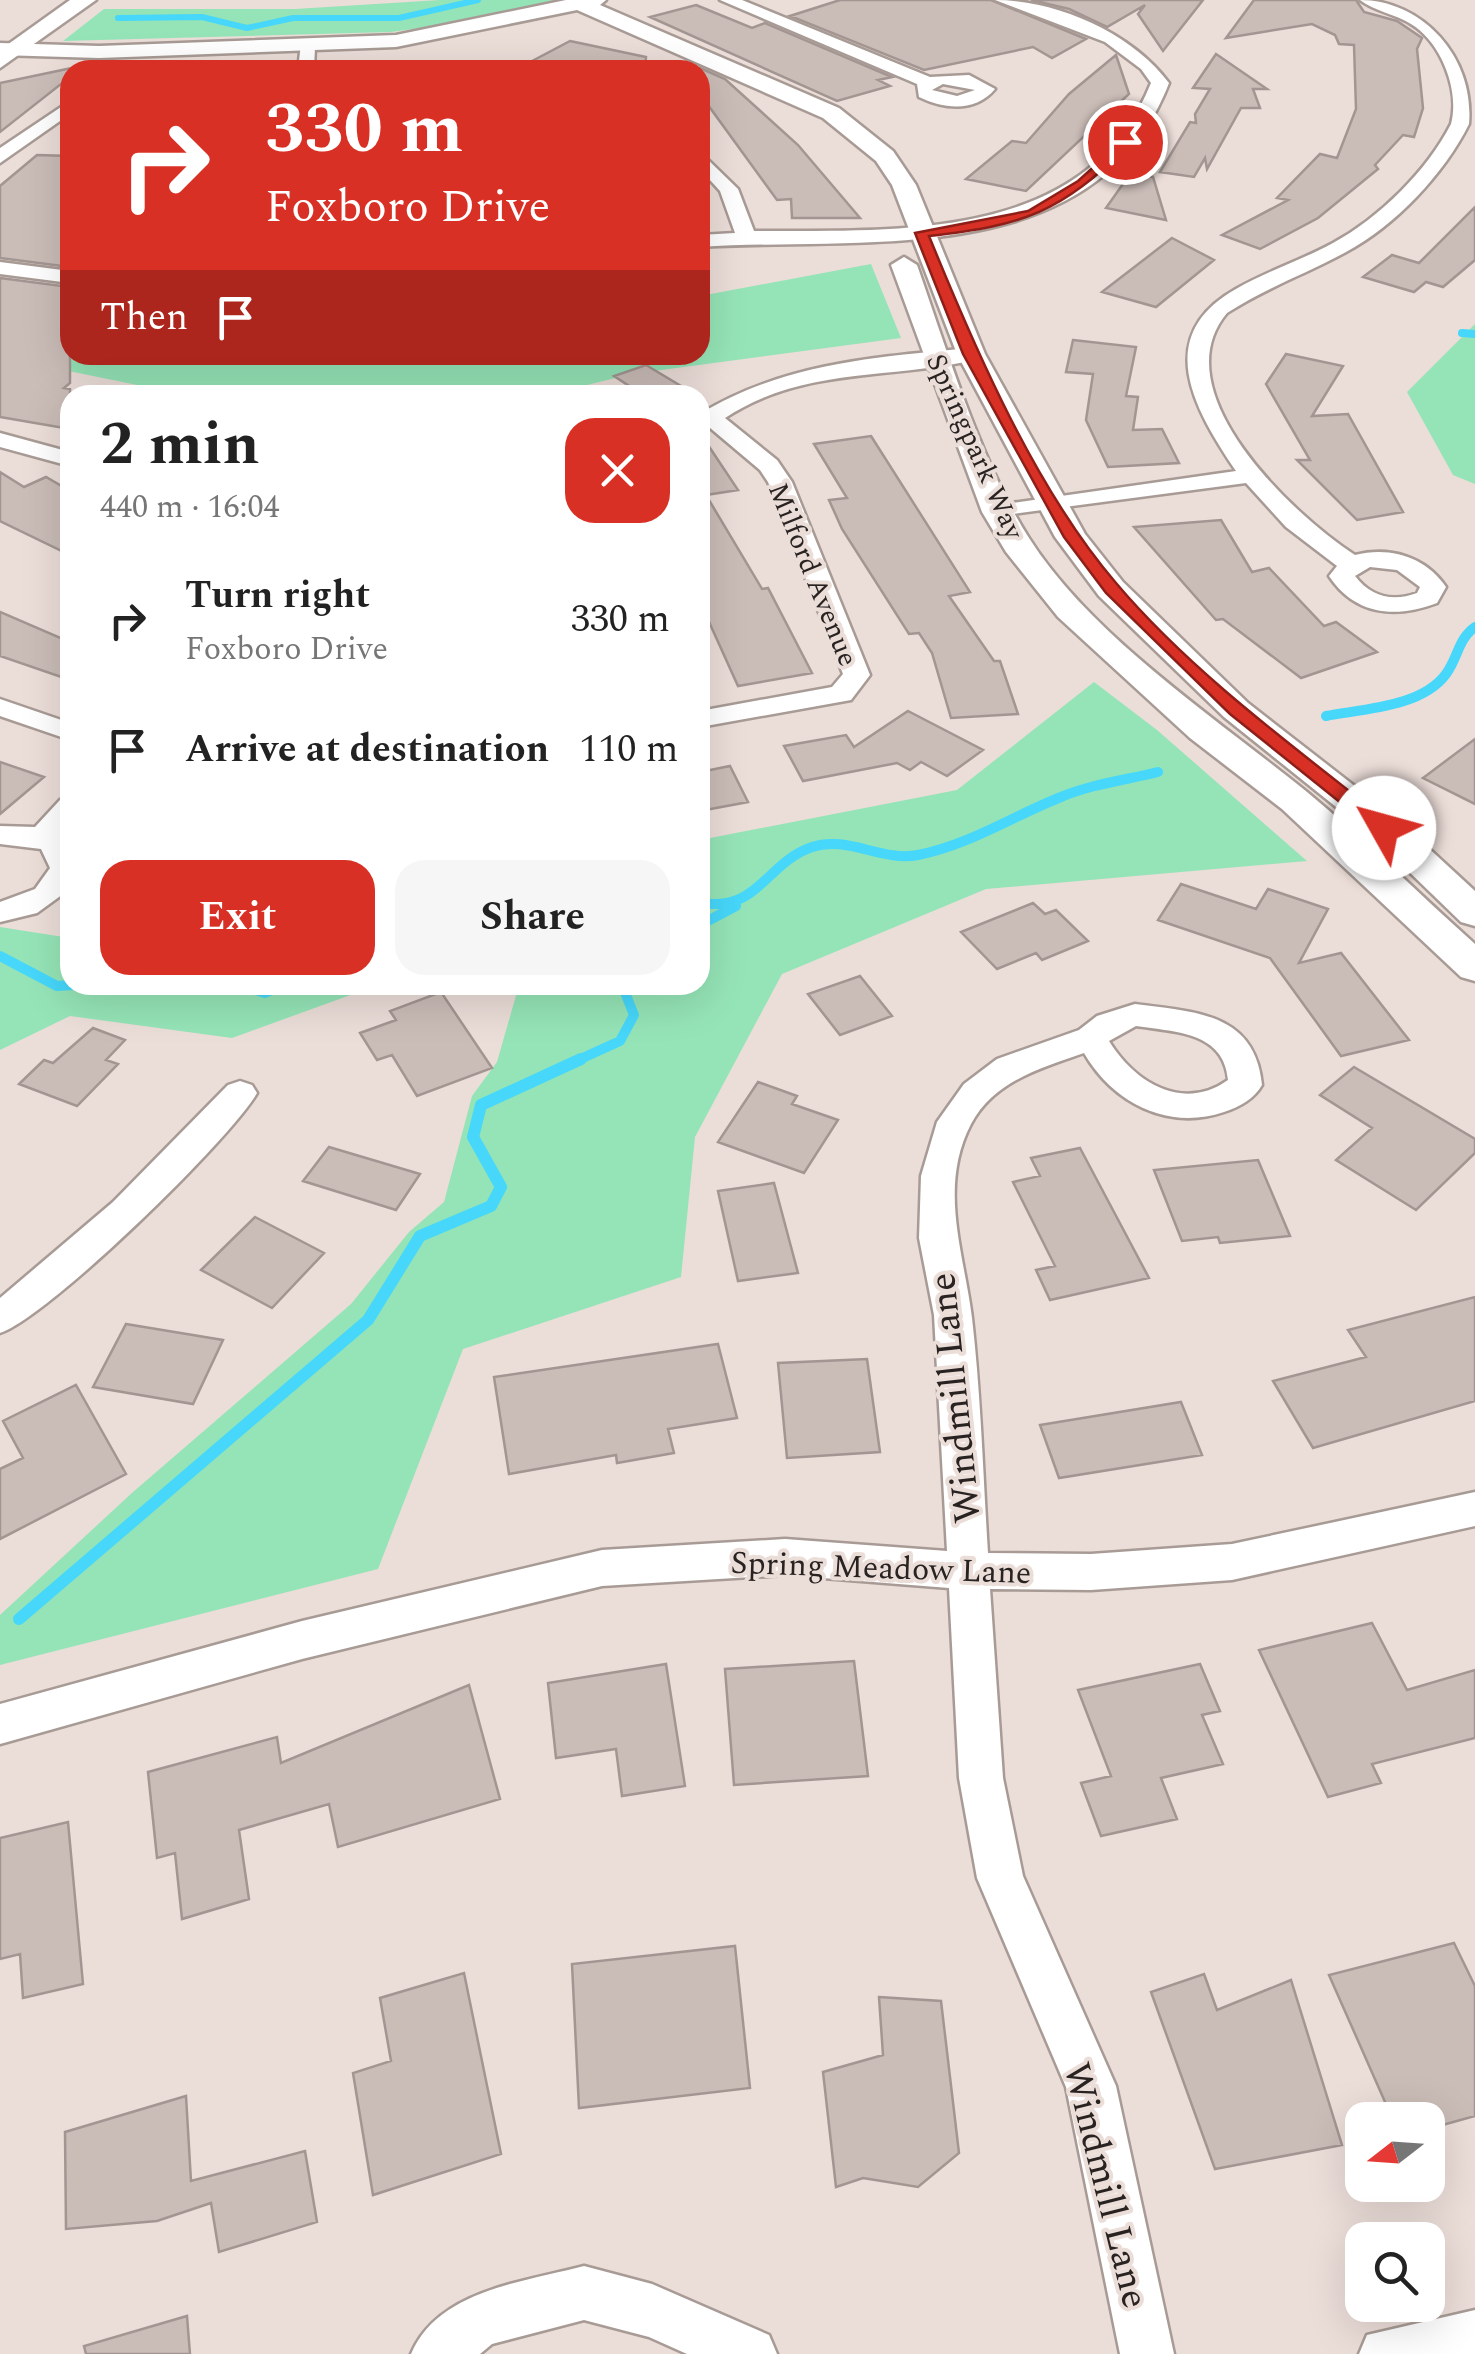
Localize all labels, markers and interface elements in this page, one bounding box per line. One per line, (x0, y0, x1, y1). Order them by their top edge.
text: 330 m (265, 77, 463, 183)
icon: right (100, 100, 230, 230)
pin (1083, 100, 1168, 185)
icon: arrive (1098, 115, 1153, 170)
text: Foxboro Drive (265, 173, 550, 242)
text: Then (100, 289, 188, 347)
icon: arrive (208, 290, 263, 345)
street label: Springpark Way (914, 347, 1035, 548)
text: 2 min (100, 399, 260, 491)
button: close (565, 418, 670, 523)
street label: Milford Avenue (756, 476, 869, 673)
text: 440 m · 16:04 (100, 483, 280, 532)
text: Turn right (185, 567, 370, 625)
text: 330 m (571, 591, 670, 649)
icon: right (100, 593, 155, 648)
text: Foxboro Drive (185, 625, 388, 674)
text: Arrive at destination (185, 721, 549, 779)
text: 110 m (579, 721, 678, 779)
icon: arrive (100, 723, 155, 778)
position arrow (1332, 776, 1436, 880)
button: Exit (100, 860, 375, 975)
button: Share (395, 860, 670, 975)
street label: Windmill Lane (914, 1270, 998, 1526)
street label: Spring Meadow Lane (730, 1539, 1032, 1598)
street label: Windmill Lane (1046, 2056, 1164, 2315)
north arrow (1345, 2102, 1445, 2202)
map controls (1345, 2102, 1445, 2322)
button: search (1345, 2222, 1445, 2322)

